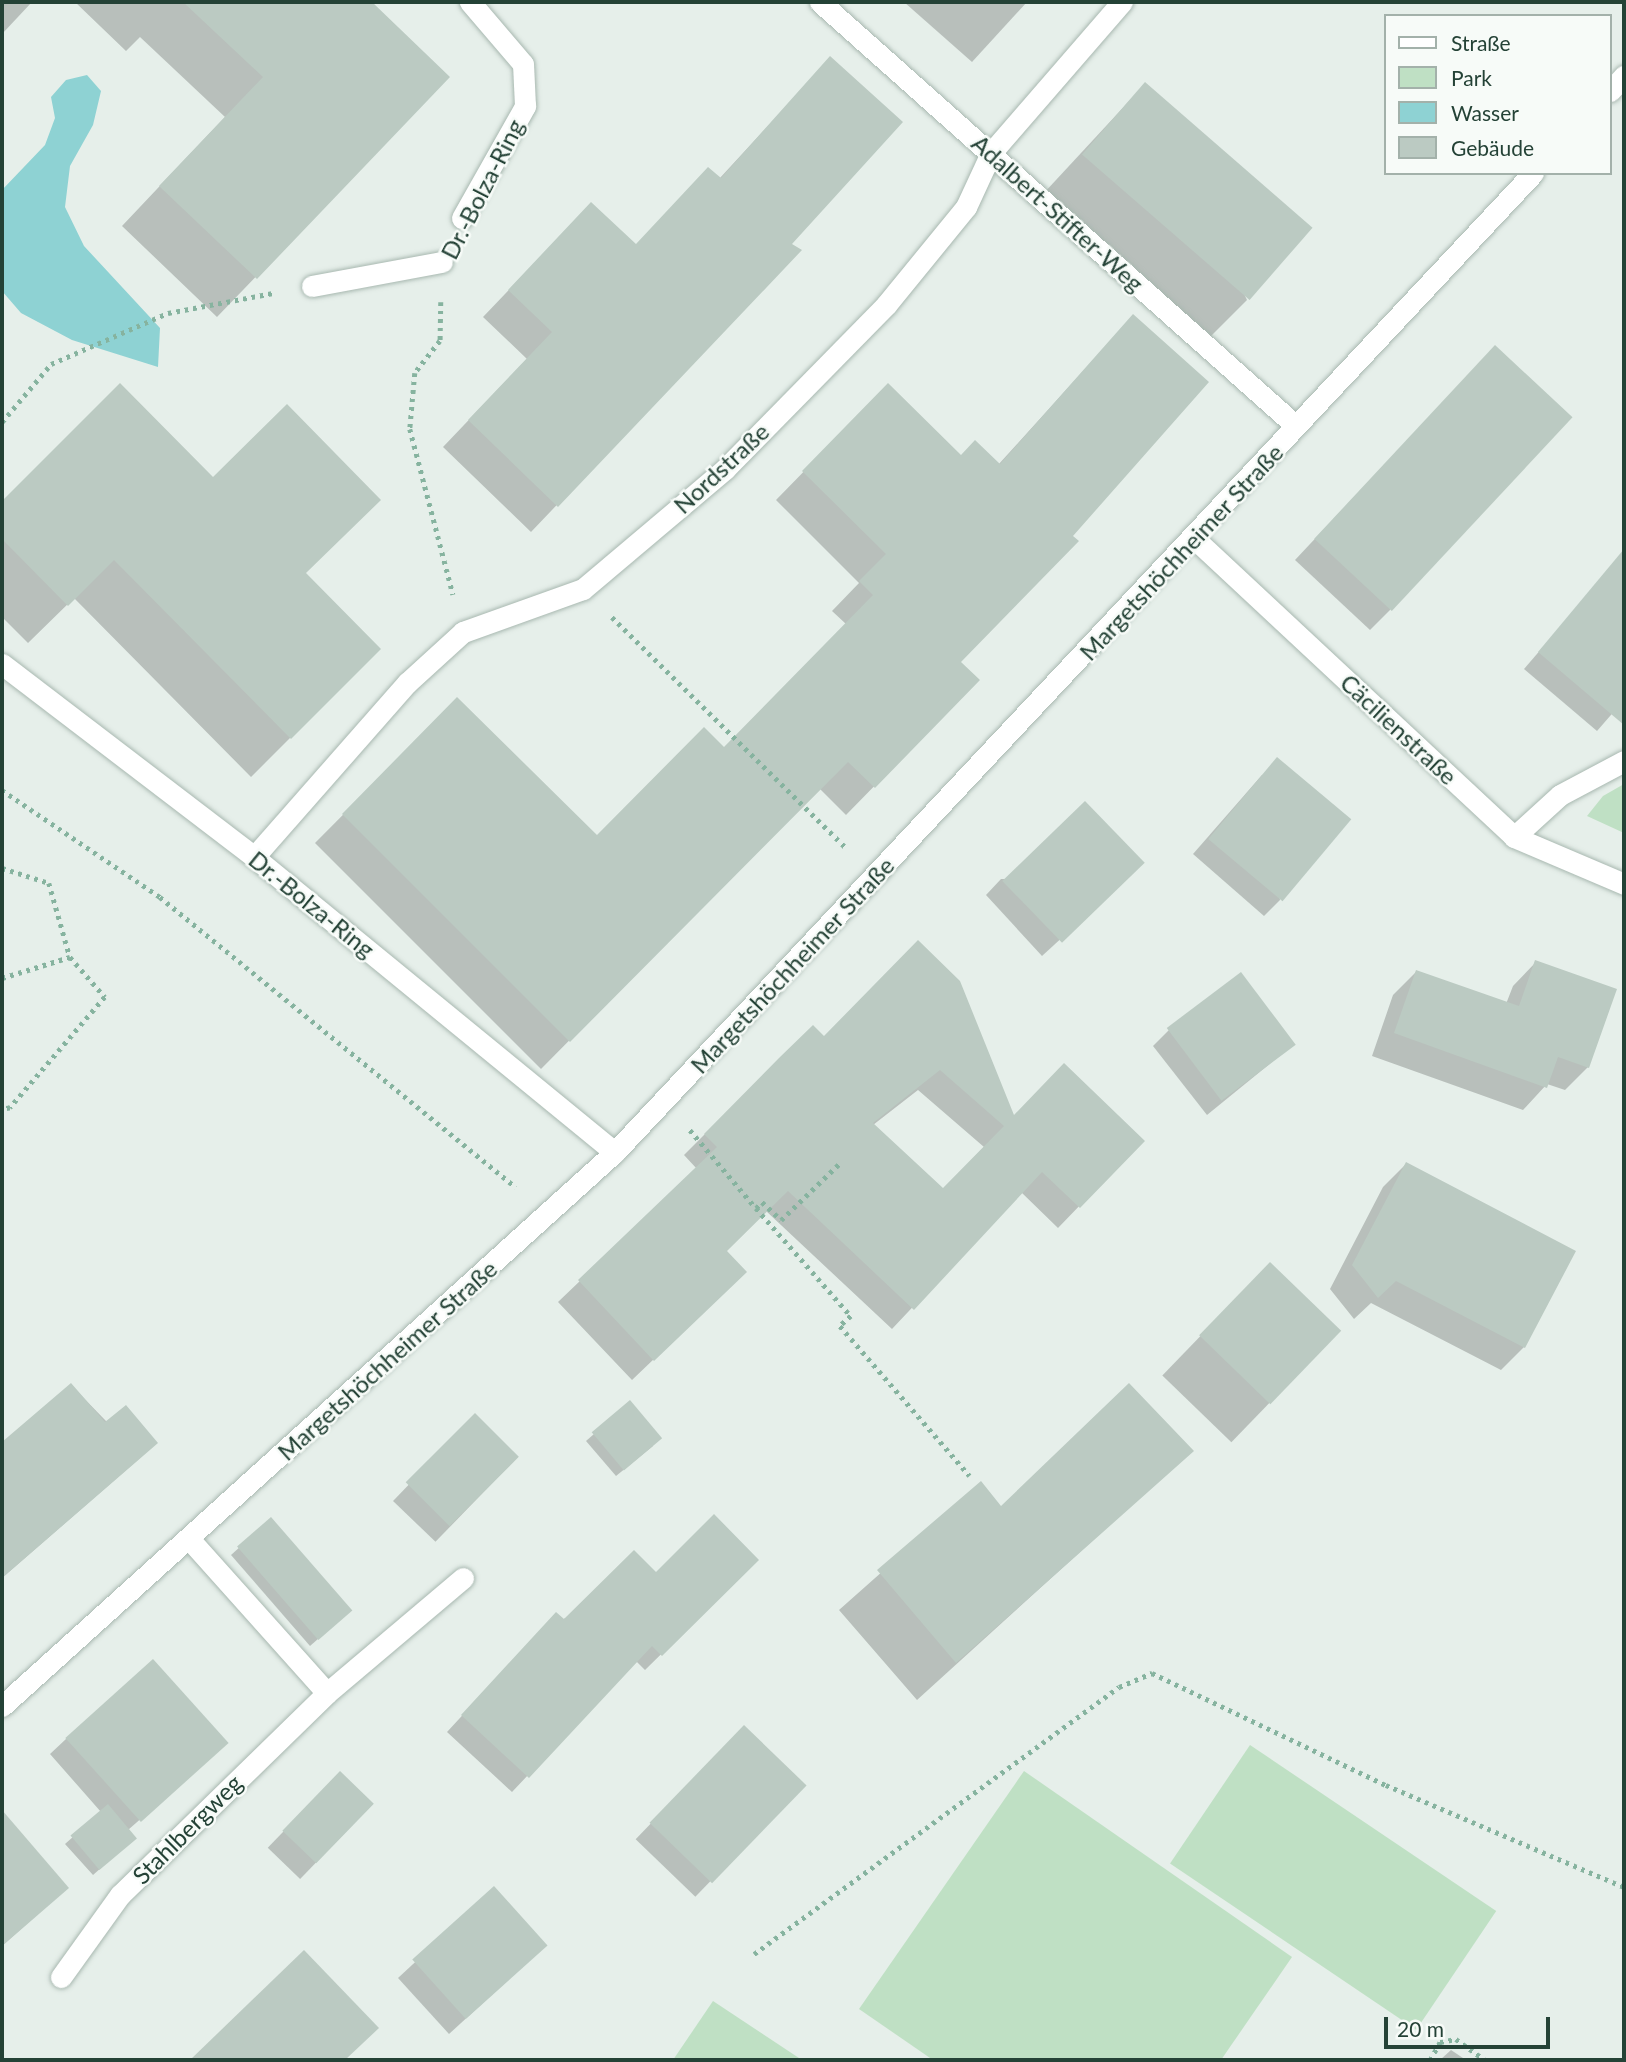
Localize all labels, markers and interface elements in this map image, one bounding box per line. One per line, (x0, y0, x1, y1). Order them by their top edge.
legend (1384, 14, 1612, 175)
text: Straße (1451, 30, 1511, 55)
text: Park (1451, 65, 1492, 90)
text: Wasser (1451, 100, 1519, 125)
street label: Dr.-Bolza-Ring (434, 114, 530, 264)
street label: Adalbert-Stifter-Weg (966, 128, 1150, 298)
text: Gebäude (1451, 135, 1534, 160)
street label: Nordstraße (668, 417, 774, 519)
street label: Margetshöchheimer Straße (1073, 438, 1289, 666)
street label: Cäcilienstraße (1335, 668, 1463, 790)
street label: Dr.-Bolza-Ring (243, 845, 381, 963)
street label: Margetshöchheimer Straße (684, 851, 900, 1079)
street label: Margetshöchheimer Straße (271, 1254, 503, 1466)
street label: Stahlbergweg (126, 1768, 248, 1890)
scale bar (1388, 2002, 1554, 2046)
text: 20 m (1397, 2016, 1444, 2041)

